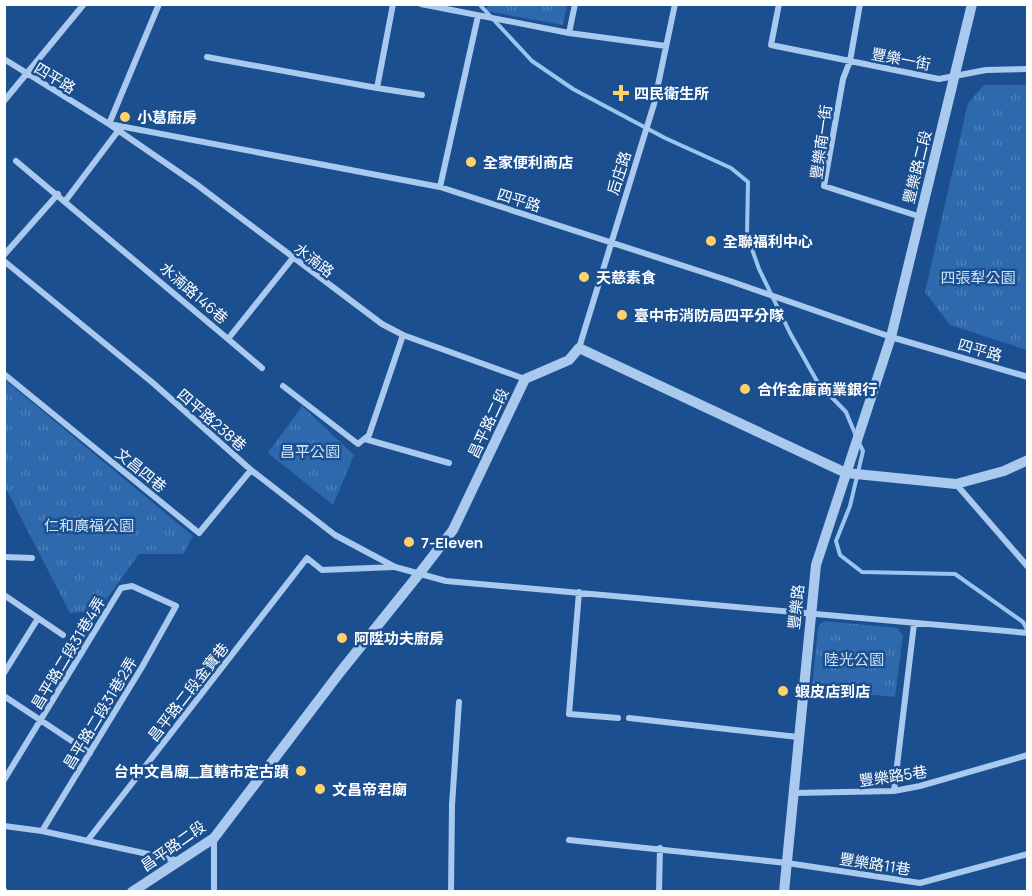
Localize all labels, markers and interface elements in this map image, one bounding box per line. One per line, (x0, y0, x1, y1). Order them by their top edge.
street label: 豐樂一街 (870, 43, 932, 75)
street label: 四平路 (30, 57, 80, 99)
place label: 四民衛生所 (634, 83, 709, 104)
marker: 四民衛生所 (612, 84, 630, 102)
street label: 豐樂南一街 (805, 103, 837, 181)
place label: 小葛廚房 (137, 107, 197, 128)
marker: 小葛廚房 (118, 110, 132, 124)
street label: 豐樂路二段 (898, 128, 936, 206)
street label: 后庄路 (602, 148, 636, 198)
place label: 全家便利商店 (483, 152, 573, 173)
marker: 全家便利商店 (464, 155, 478, 169)
street label: 四平路 (494, 183, 544, 217)
place label: 全聯福利中心 (723, 231, 813, 252)
marker: 全聯福利中心 (704, 234, 718, 248)
street label: 水湳路 (290, 238, 338, 282)
street label: 水湳路146巷 (155, 258, 233, 328)
place label: 天慈素食 (596, 267, 656, 288)
park label: 四張犁公園 (940, 267, 1016, 288)
marker: 天慈素食 (577, 270, 591, 284)
place label: 臺中市消防局四平分隊 (634, 305, 784, 326)
marker: 臺中市消防局四平分隊 (615, 308, 629, 322)
street label: 四平路 (955, 334, 1005, 366)
place label: 合作金庫商業銀行 (757, 379, 877, 400)
marker: 合作金庫商業銀行 (738, 382, 752, 396)
street label: 四平路238巷 (173, 384, 251, 456)
street label: 昌平路二段 (463, 385, 513, 461)
park label: 昌平公園 (280, 441, 340, 462)
street label: 文昌四巷 (111, 443, 171, 497)
park label: 仁和廣福公園 (44, 515, 134, 536)
place label: 7-Eleven (421, 532, 483, 553)
marker: 7-Eleven (402, 535, 416, 549)
street label: 豐樂路 (783, 584, 809, 630)
street label: 昌平路二段31巷4弄 (26, 593, 110, 713)
place label: 阿陞功夫廚房 (354, 628, 444, 649)
marker: 阿陞功夫廚房 (335, 631, 349, 645)
street label: 昌平路二段金寶巷 (143, 638, 233, 746)
park label: 陸光公園 (824, 649, 884, 670)
street label: 昌平路二段31巷2弄 (58, 653, 142, 773)
place label: 蝦皮店到店 (795, 681, 870, 702)
marker: 蝦皮店到店 (776, 684, 790, 698)
place label: 台中文昌廟_直轄市定古蹟 (114, 761, 289, 782)
street label: 豐樂路5巷 (858, 761, 928, 791)
marker: 台中文昌廟_直轄市定古蹟 (294, 764, 308, 778)
place label: 文昌帝君廟 (332, 779, 407, 800)
marker: 文昌帝君廟 (313, 782, 327, 796)
street label: 昌平路二段 (136, 816, 210, 876)
street label: 豐樂路11巷 (838, 848, 912, 880)

